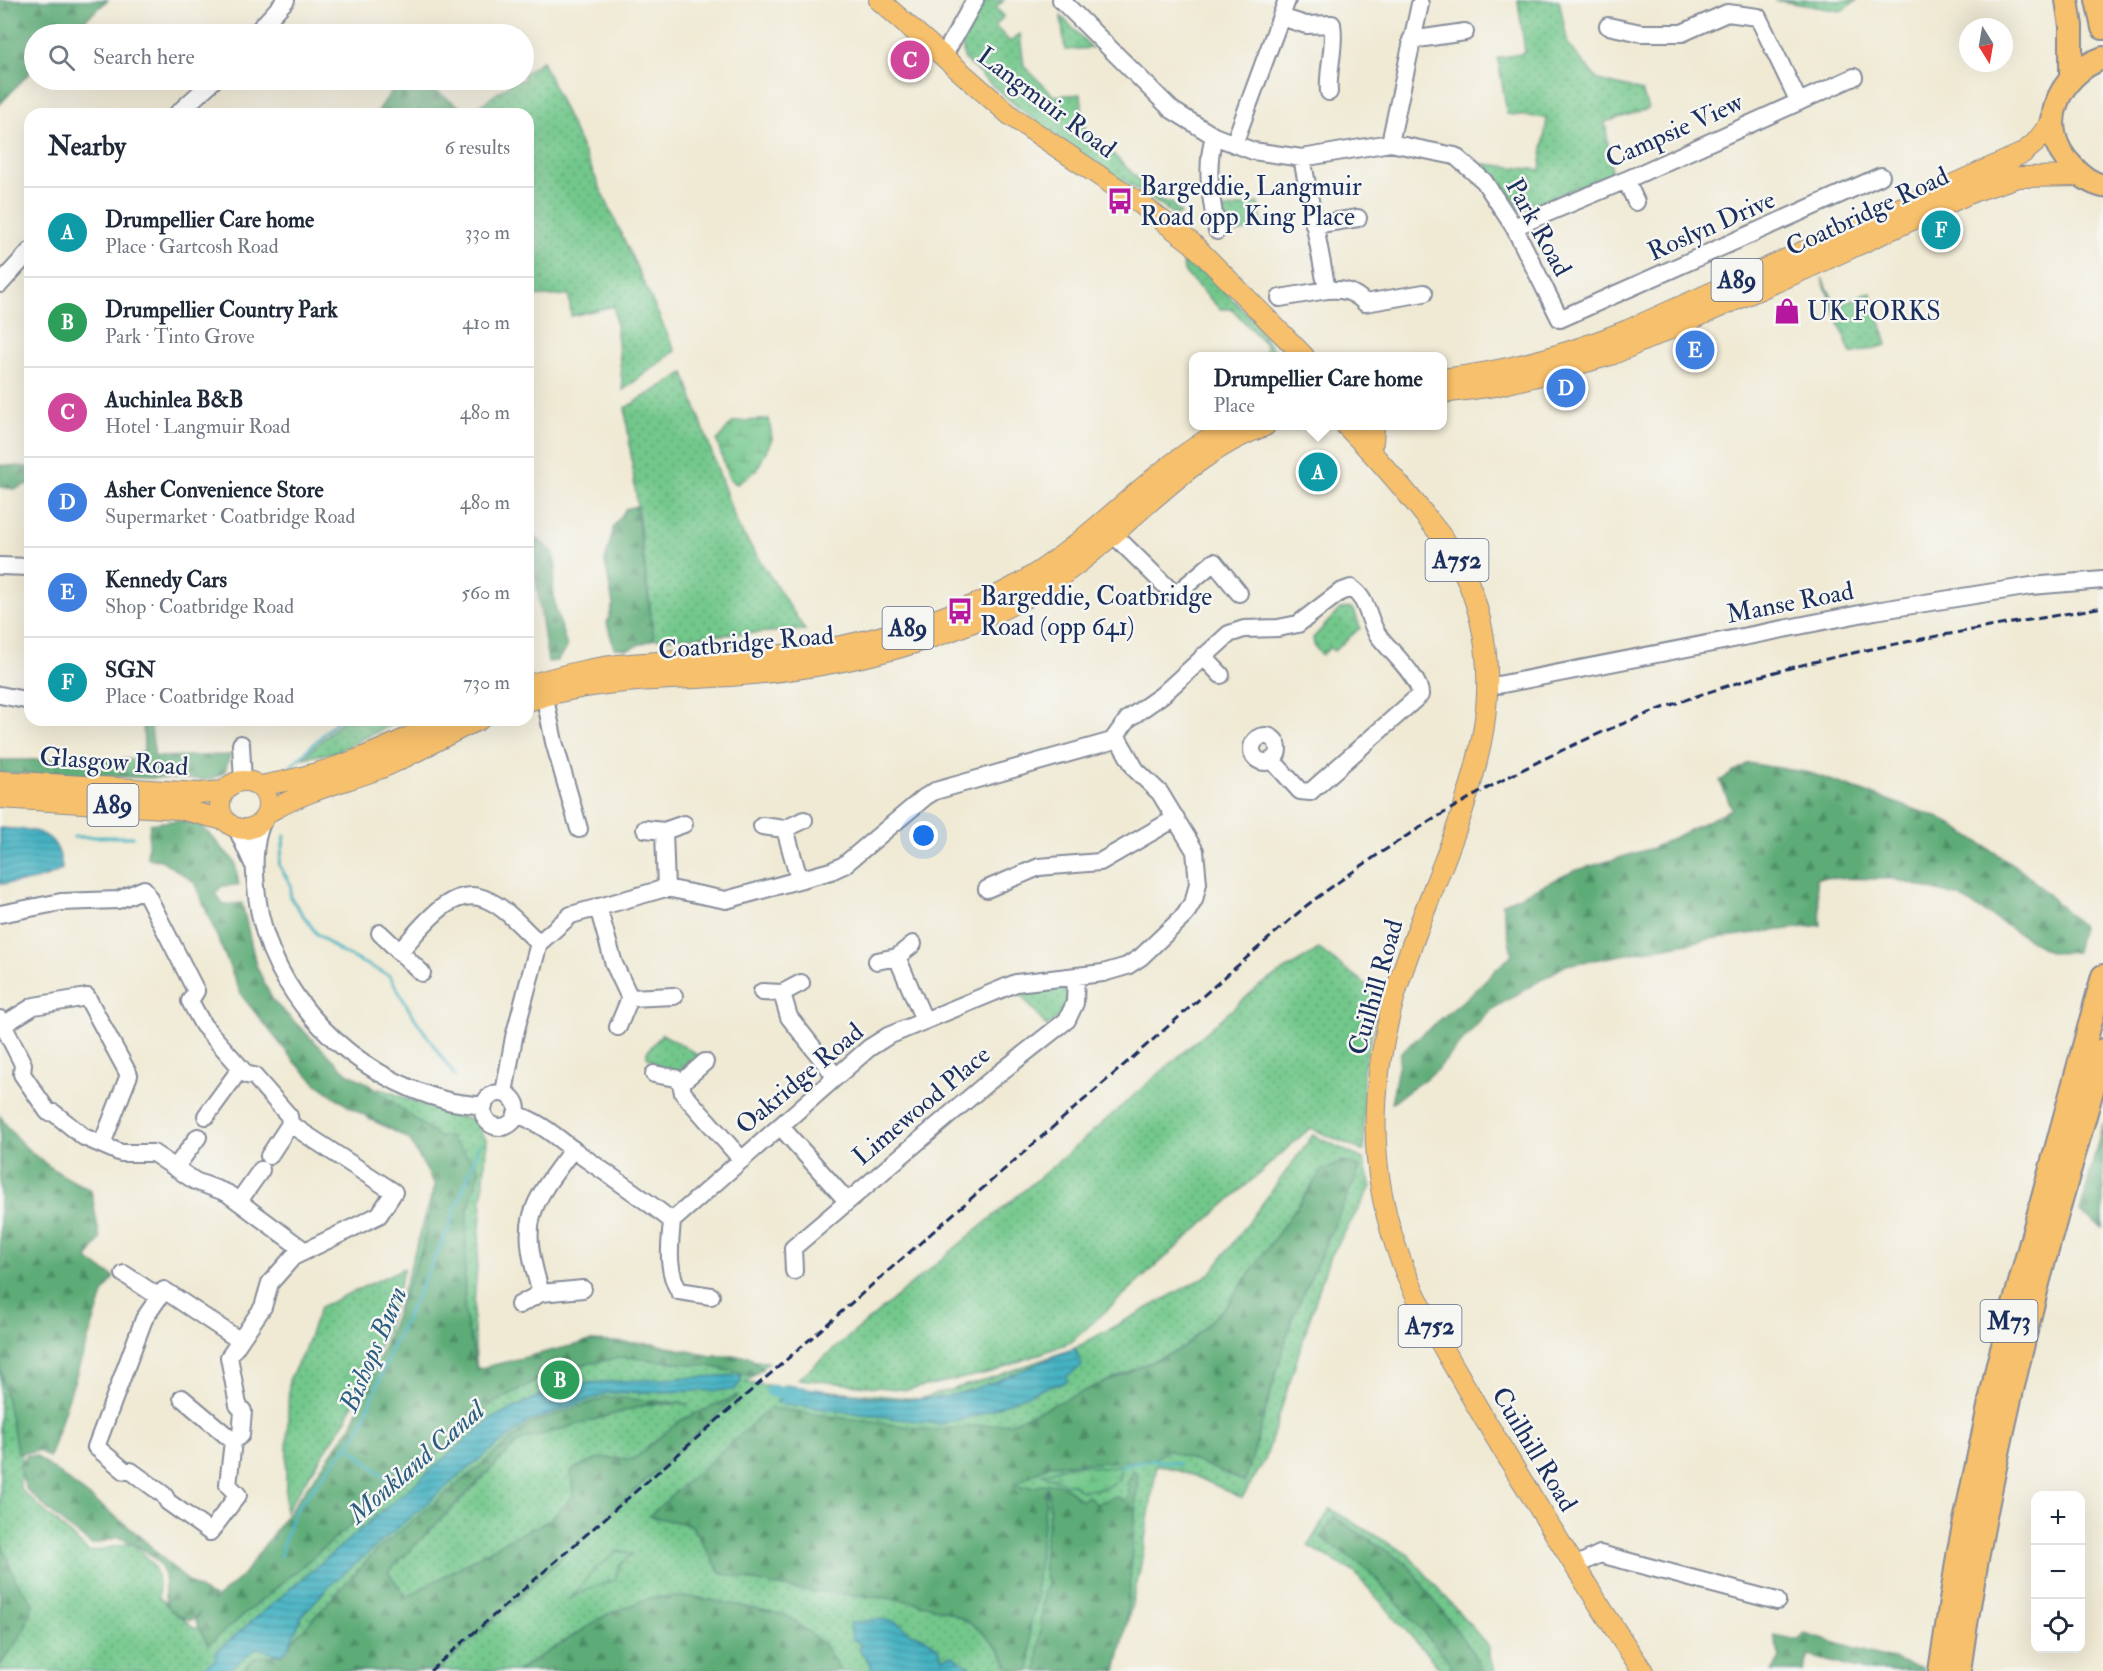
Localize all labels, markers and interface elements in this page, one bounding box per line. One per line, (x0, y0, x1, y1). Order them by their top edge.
north arrow (1959, 18, 2013, 72)
search box (24, 24, 534, 90)
pin: C (890, 38, 930, 82)
street label: Langmuir Road (971, 40, 1122, 166)
icon: search (45, 41, 78, 74)
text: Search here (93, 43, 195, 71)
street label: Campsie View (1601, 86, 1749, 176)
text: Nearby (48, 131, 126, 163)
text: 6 results (444, 135, 510, 160)
street label: Coatbridge Road (1781, 160, 1954, 264)
place label: Bargeddie, Langmuir Road opp King Place (1140, 171, 1362, 234)
street label: Park Road (1498, 173, 1578, 282)
street label: Roslyn Drive (1643, 184, 1780, 268)
bus stop icon: Bargeddie, Langmuir Road opp King Place (1105, 186, 1135, 216)
text: Drumpellier Care home (105, 206, 314, 234)
pin: F (1922, 208, 1960, 252)
text: A (61, 220, 74, 245)
text: 330 m (465, 220, 510, 245)
text: Place · Gartcosh Road (105, 234, 279, 259)
road number: A89 (1712, 259, 1762, 301)
text: Drumpellier Country Park (105, 296, 338, 324)
shop icon: UK FORKS (1772, 296, 1802, 326)
place label: UK FORKS (1807, 296, 1941, 328)
text: B (61, 310, 74, 335)
text: 410 m (462, 310, 510, 335)
text: Park · Tinto Grove (105, 324, 255, 349)
pin: E (1676, 328, 1714, 372)
popup (1189, 352, 1447, 430)
text: Drumpellier Care home (1213, 365, 1423, 393)
pin: D (1546, 366, 1586, 410)
text: Auchinlea B&B (105, 386, 244, 414)
text: Place (1213, 393, 1255, 418)
text: C (60, 400, 75, 425)
text: 480 m (460, 400, 510, 425)
text: Hotel · Langmuir Road (105, 414, 290, 439)
pin: A (1298, 450, 1338, 494)
text: Asher Convenience Store (105, 476, 324, 504)
text: D (59, 490, 76, 515)
text: 480 m (460, 490, 510, 515)
text: Supermarket · Coatbridge Road (105, 504, 355, 529)
road number: A752 (1426, 539, 1488, 581)
text: Kennedy Cars (105, 566, 227, 594)
street label: Manse Road (1724, 575, 1857, 631)
text: E (60, 580, 75, 605)
text: 560 m (461, 580, 510, 605)
place label: Bargeddie, Coatbridge Road (opp 641) (980, 581, 1212, 644)
text: Shop · Coatbridge Road (105, 594, 294, 619)
bus stop icon: Bargeddie, Coatbridge Road (opp 641) (945, 596, 975, 626)
road number: A89 (882, 607, 934, 649)
street label: Coatbridge Road (657, 619, 835, 667)
text: SGN (105, 656, 155, 684)
text: F (61, 670, 74, 695)
text: 730 m (463, 670, 510, 695)
text: Place · Coatbridge Road (105, 684, 294, 709)
street label: Glasgow Road (38, 741, 190, 783)
road number: A89 (88, 784, 138, 826)
your location (909, 821, 938, 850)
street label: Cuilhill Road (1341, 916, 1411, 1059)
street label: Oakridge Road (729, 1016, 870, 1142)
street label: Limewood Place (846, 1039, 997, 1173)
water label: Bishops Burn (332, 1282, 415, 1419)
road number: M73 (1980, 1300, 2038, 1342)
road number: A752 (1398, 1305, 1462, 1347)
pin: B (540, 1358, 580, 1402)
street label: Cuilhill Road (1484, 1381, 1584, 1518)
water label: Monkland Canal (340, 1392, 493, 1532)
map controls (2031, 1491, 2085, 1653)
button: + (2031, 1491, 2085, 1545)
button: − (2031, 1545, 2085, 1599)
button: locate (2031, 1599, 2085, 1653)

